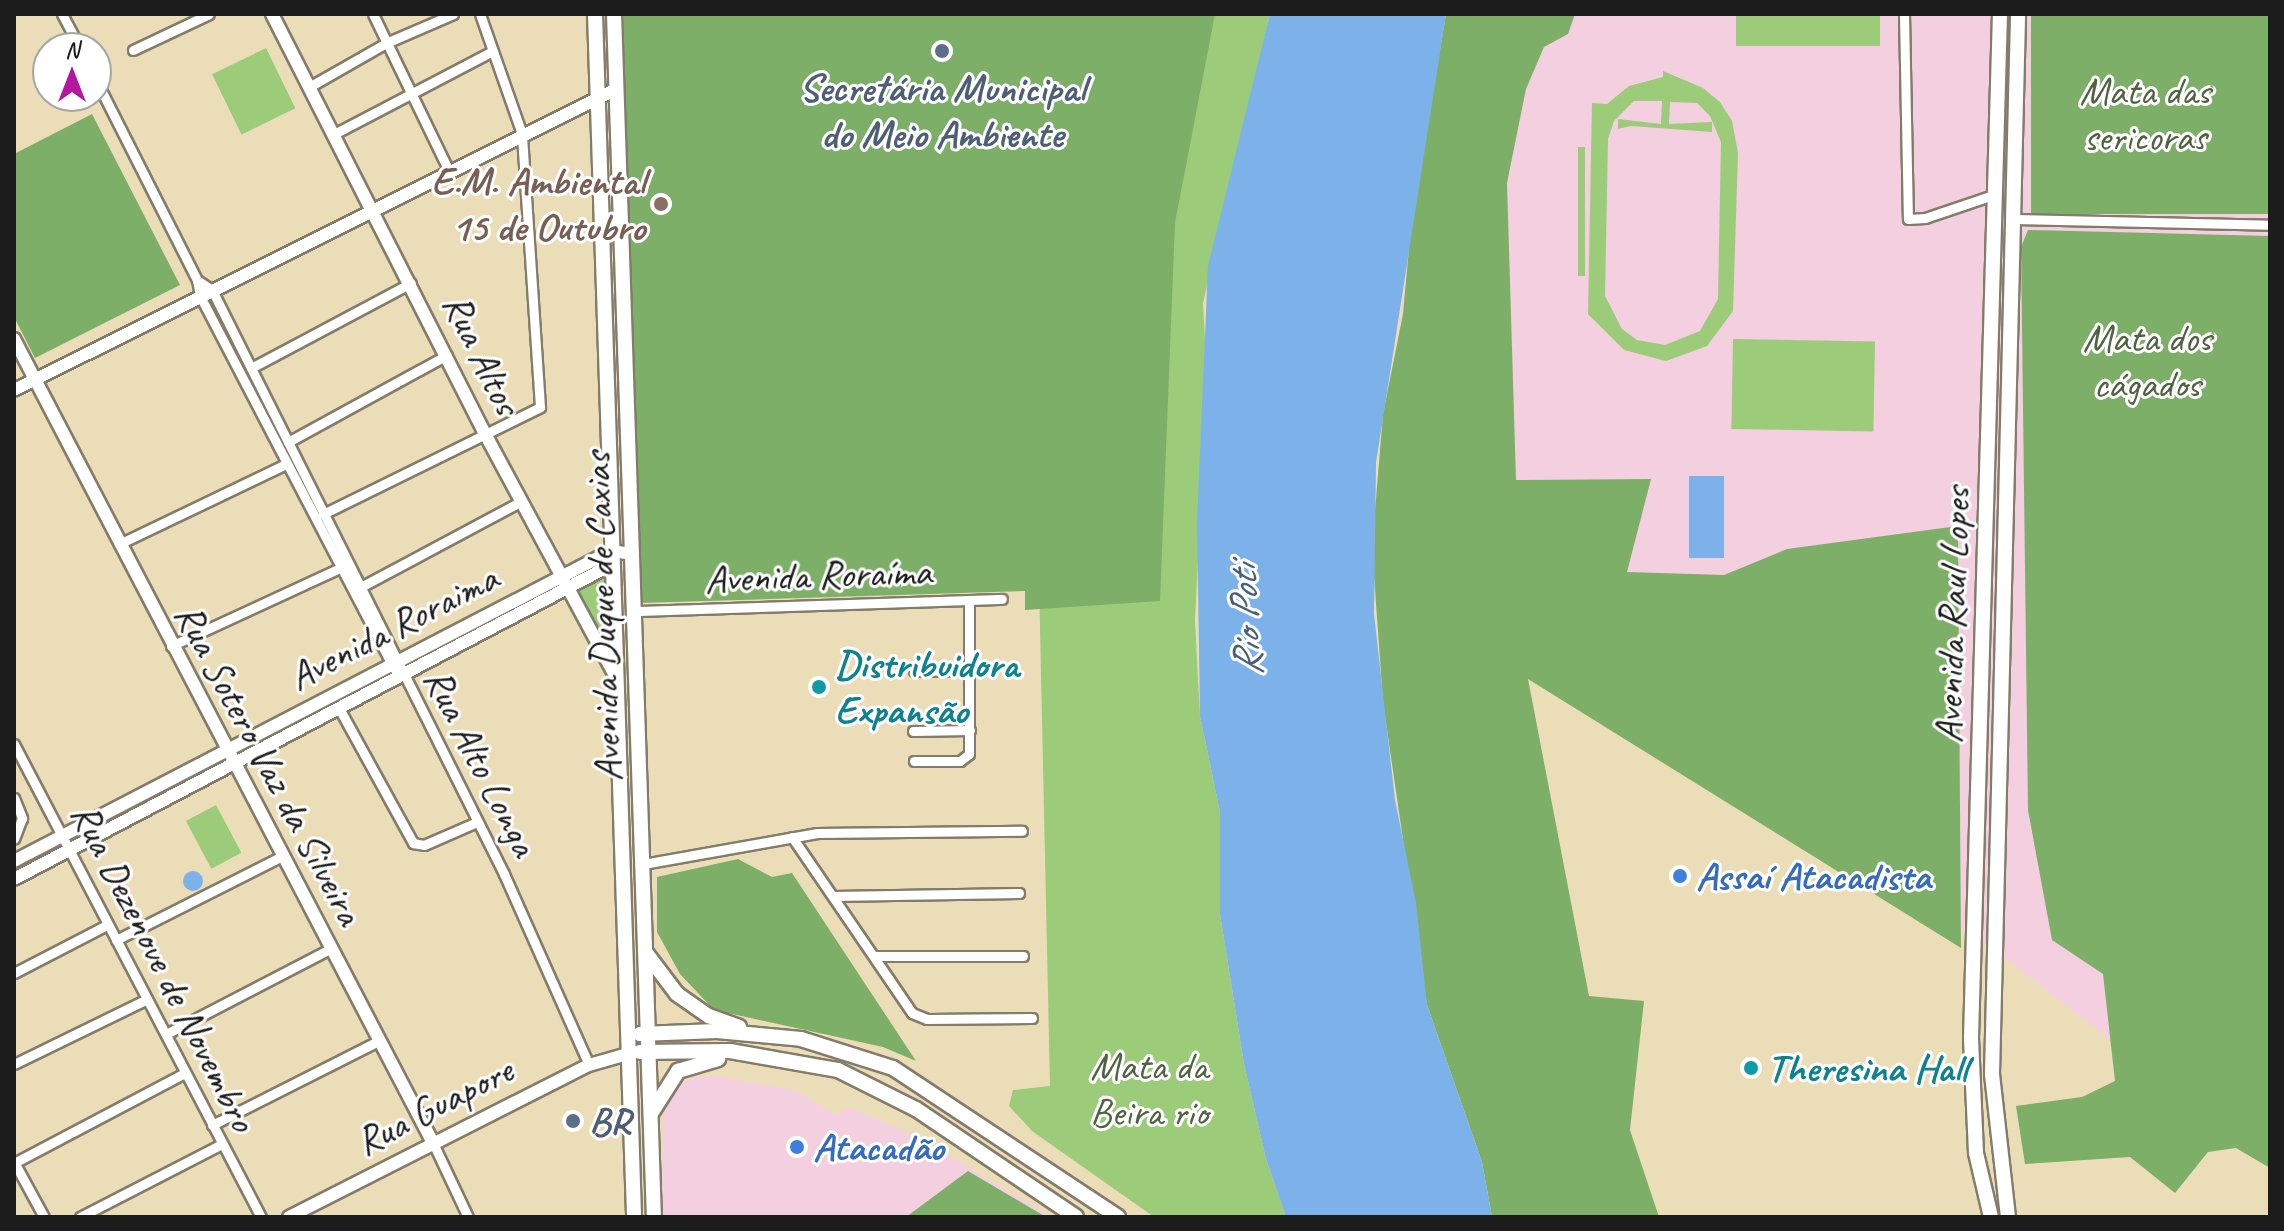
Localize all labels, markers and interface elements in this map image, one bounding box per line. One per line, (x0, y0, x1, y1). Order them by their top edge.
north arrow (32, 32, 112, 112)
text: N (65, 36, 79, 64)
marker: Secretária Municipal do Meio Ambiente (933, 42, 951, 60)
place label: Secretária Municipal do Meio Ambiente (799, 64, 1085, 158)
park label: Mata das sericoras (2079, 67, 2211, 161)
place label: E.M. Ambiental 15 de Outubro (431, 157, 645, 251)
marker: E.M. Ambiental 15 de Outubro (652, 195, 670, 213)
street label: Rua Altos (432, 286, 532, 422)
park label: Mata dos cágados (2083, 314, 2211, 408)
street label: Avenida Duque de Caxias (572, 451, 632, 783)
street label: Avenida Raul Lopes (1924, 486, 1980, 744)
street label: Avenida Roraíma (704, 547, 932, 603)
street label: Avenida Roraima (280, 554, 506, 700)
water label: Rio Poti (1218, 565, 1274, 677)
street label: Rua Sotero Vaz da Silveira (164, 594, 374, 934)
place label: Distribuidora Expansão (835, 640, 1019, 734)
street label: Rua Alto Longa (413, 660, 549, 864)
marker: Distribuidora Expansão (810, 678, 828, 696)
street label: Rua Dezenove de Novembro (60, 794, 268, 1140)
place label: Assaí Atacadista (1696, 852, 1930, 900)
marker: Assaí Atacadista (1671, 867, 1689, 885)
park label: Mata da Beira rio (1090, 1042, 1208, 1136)
place label: Theresina Hall (1767, 1044, 1969, 1092)
street label: Rua Guapore (348, 1047, 520, 1165)
marker: Theresina Hall (1742, 1059, 1760, 1077)
place label: BR (589, 1097, 630, 1145)
marker: BR (564, 1112, 582, 1130)
place label: Atacadão (813, 1123, 943, 1171)
marker: Atacadão (788, 1138, 806, 1156)

